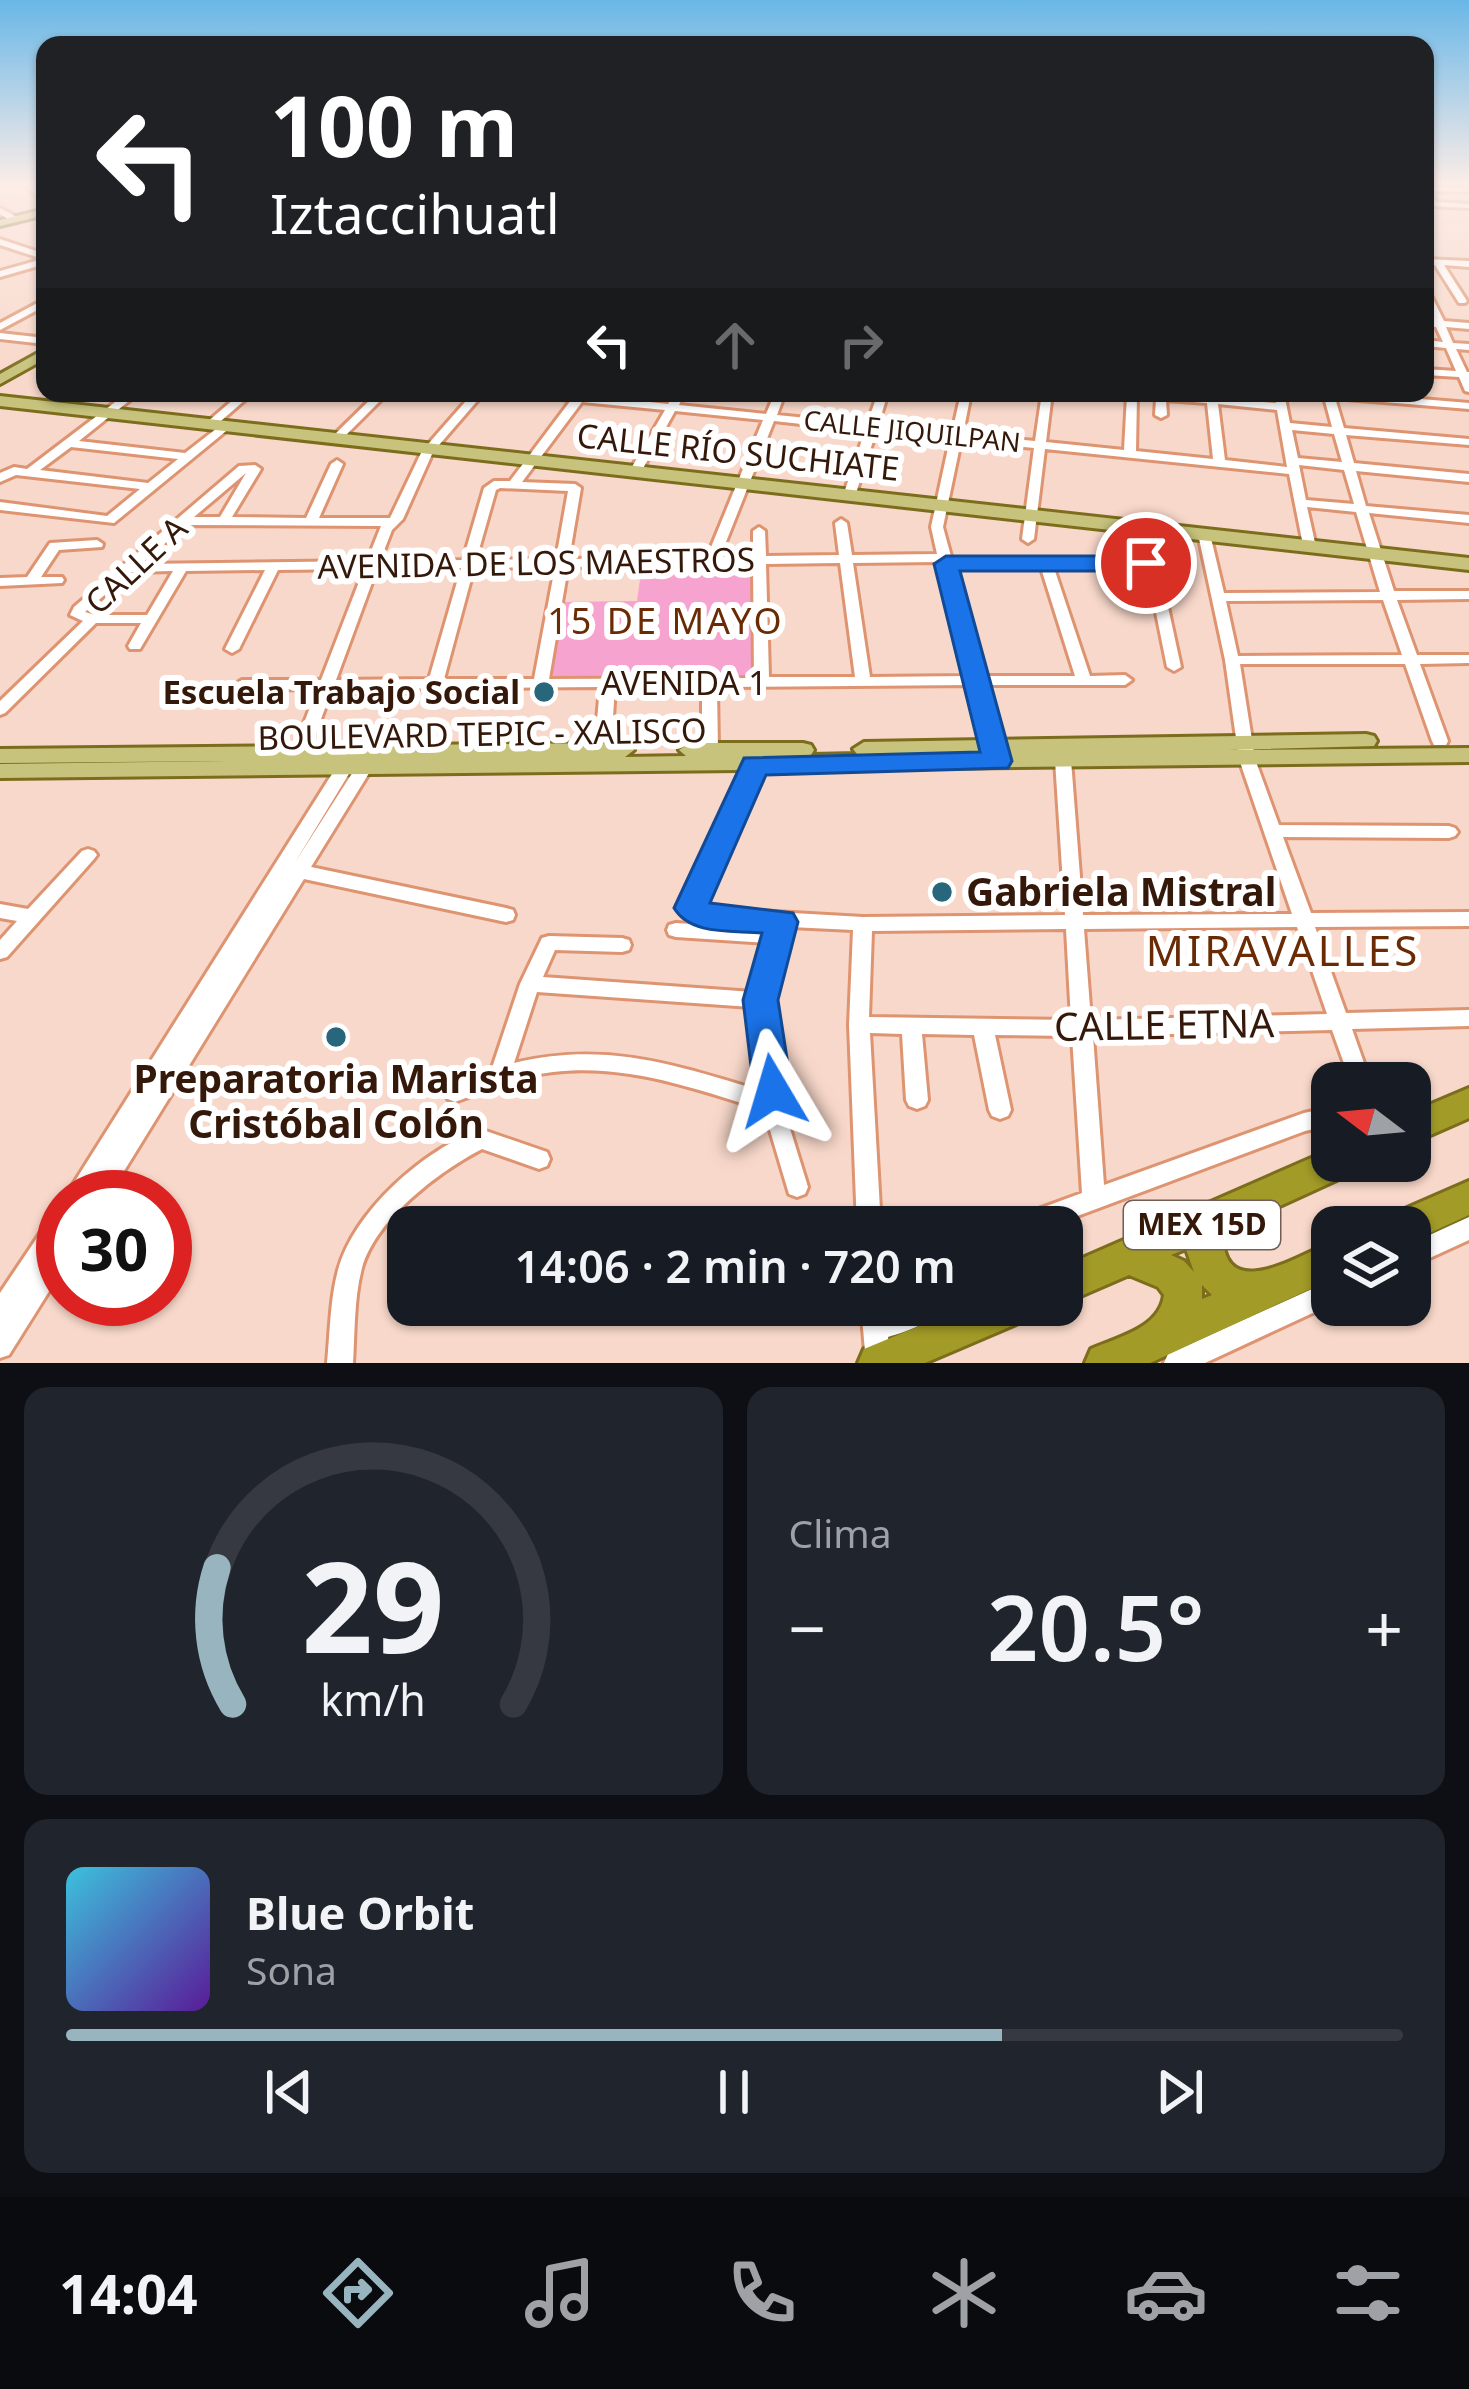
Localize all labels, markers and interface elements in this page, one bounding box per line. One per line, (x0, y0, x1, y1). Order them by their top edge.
text: 100 m (270, 67, 518, 182)
icon: left (72, 84, 228, 240)
text: Iztaccihuatl (270, 176, 560, 250)
icon: left (576, 312, 642, 378)
icon: ahead (702, 312, 768, 378)
icon: right (828, 312, 894, 378)
street label: CALLE JIQUILPAN (802, 401, 1023, 460)
street label: CALLE RÍO SUCHIATE (575, 412, 901, 491)
street label: CALLE A (75, 505, 197, 624)
pin (1095, 512, 1197, 614)
icon: arrive (1113, 530, 1179, 596)
street label: AVENIDA DE LOS MAESTROS (317, 536, 755, 589)
district label: 15 DE MAYO (547, 596, 785, 645)
street label: AVENIDA 1 (601, 660, 767, 705)
place label: Escuela Trabajo Social (162, 669, 520, 714)
marker: Escuela Trabajo Social (531, 679, 557, 705)
street label: BOULEVARD TEPIC - XALISCO (257, 707, 707, 760)
place label: Gabriela Mistral (966, 864, 1276, 917)
marker: Gabriela Mistral (929, 879, 955, 905)
district label: MIRAVALLES (1146, 921, 1420, 978)
street label: CALLE ETNA (1053, 995, 1275, 1052)
marker: Preparatoria Marista Cristóbal Colón (323, 1024, 349, 1050)
position arrow (710, 1028, 836, 1154)
place label: Preparatoria Marista Cristóbal Colón (133, 1051, 539, 1149)
north arrow (1311, 1062, 1431, 1182)
map controls (1311, 1062, 1431, 1326)
speed limit sign: 30 (36, 1170, 192, 1326)
road number: MEX 15D (1124, 1201, 1280, 1249)
button: layers (1311, 1206, 1431, 1326)
text: 14:06 · 2 min · 720 m (514, 1235, 956, 1296)
text: Clima (789, 1506, 892, 1559)
text: 29 (302, 1520, 445, 1690)
text: 20.5° (987, 1565, 1205, 1687)
text: − (789, 1582, 826, 1672)
text: + (1365, 1582, 1403, 1672)
text: km/h (321, 1670, 426, 1729)
text: Blue Orbit (246, 1882, 474, 1943)
text: Sona (246, 1943, 337, 1996)
icon: previous (256, 2059, 322, 2125)
icon: pause (701, 2059, 767, 2125)
icon: next (1147, 2059, 1213, 2125)
icon: directions (316, 2251, 400, 2335)
icon: music (518, 2251, 602, 2335)
icon: phone (720, 2251, 804, 2335)
icon: climate (922, 2251, 1006, 2335)
icon: car (1124, 2251, 1208, 2335)
icon: filters (1326, 2251, 1410, 2335)
text: 14:04 (59, 2256, 198, 2330)

